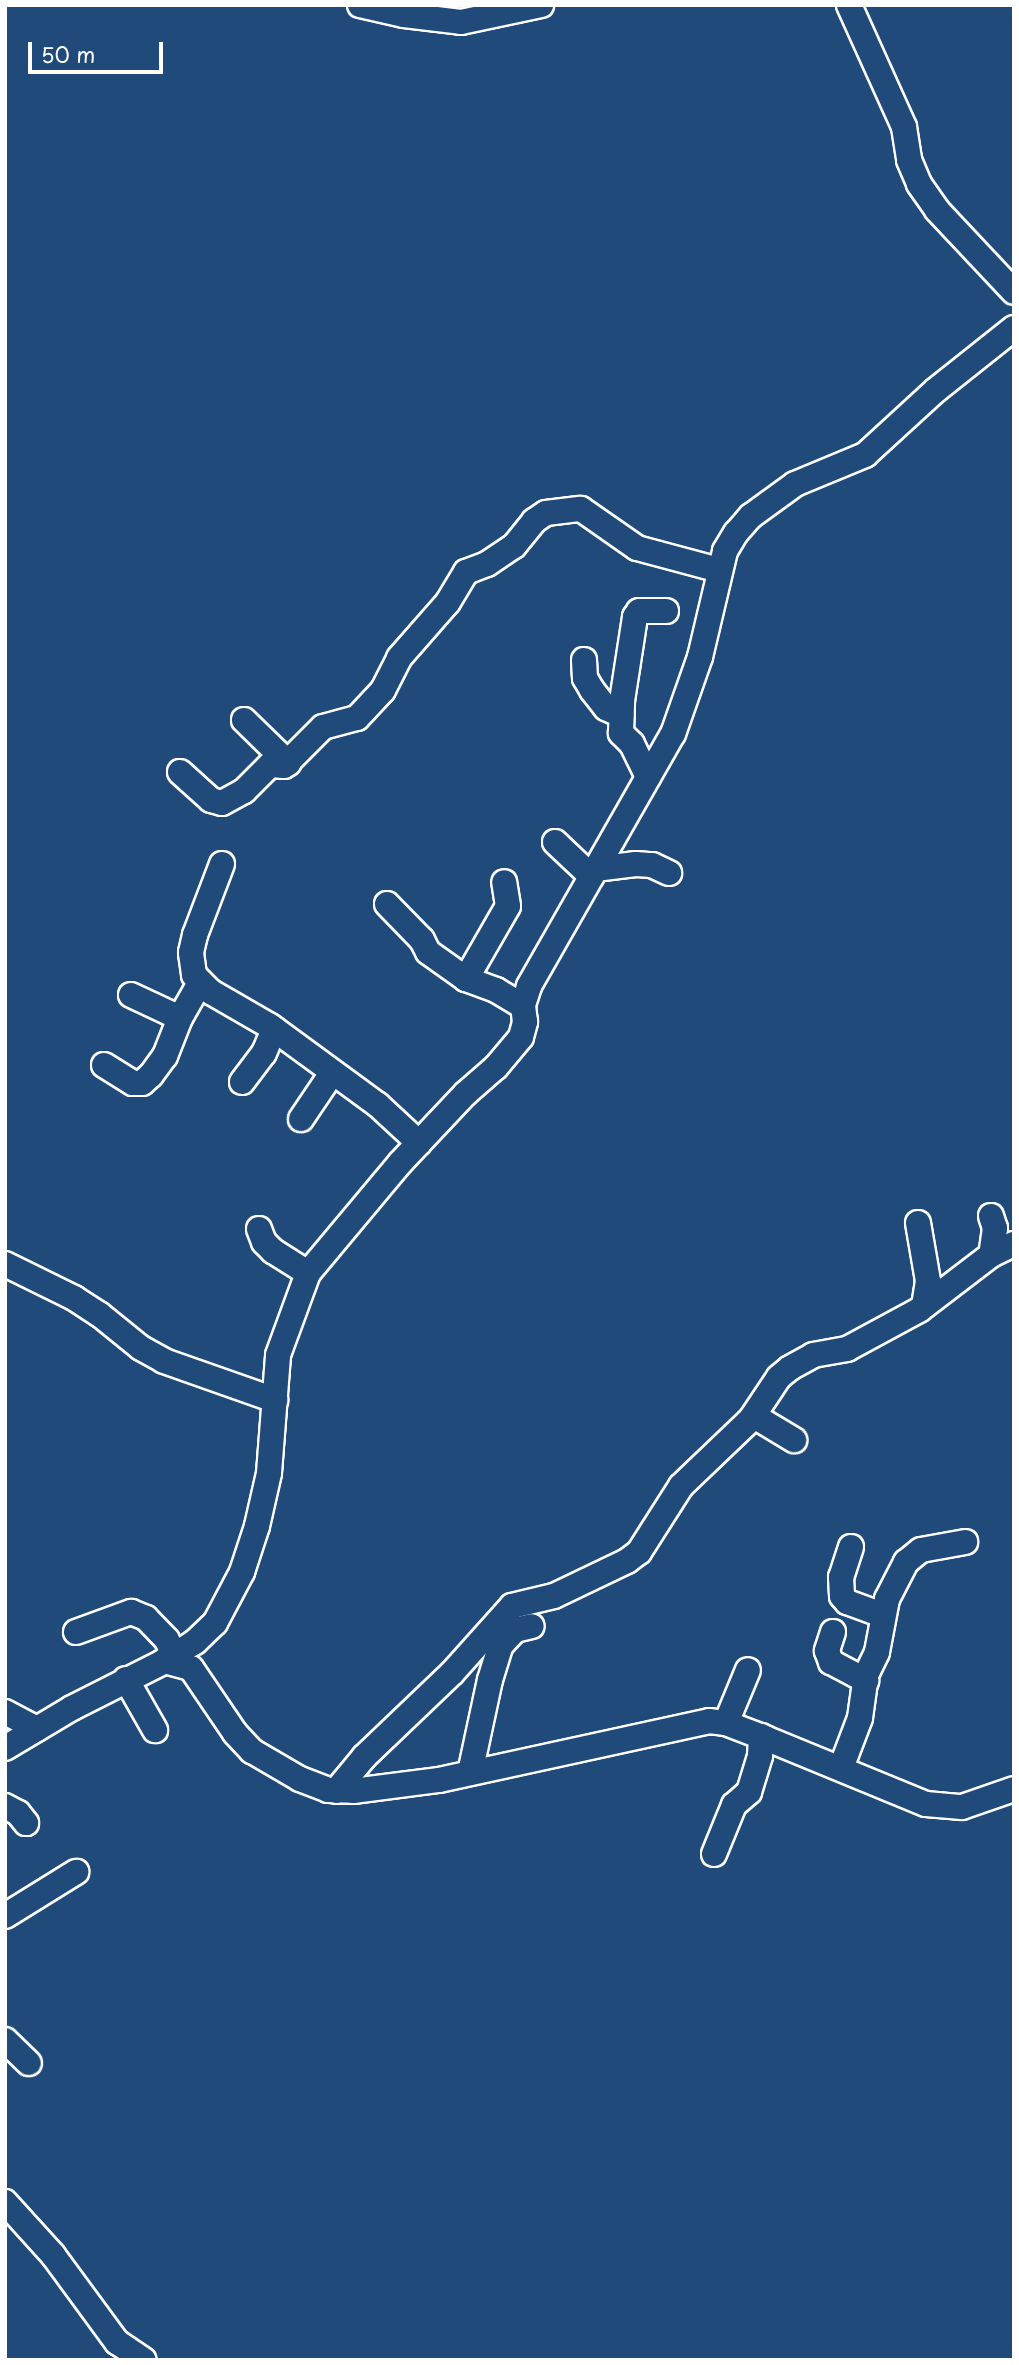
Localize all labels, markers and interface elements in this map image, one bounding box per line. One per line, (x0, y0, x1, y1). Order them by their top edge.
scale bar (32, 28, 166, 72)
text: 50 m (41, 38, 95, 70)

